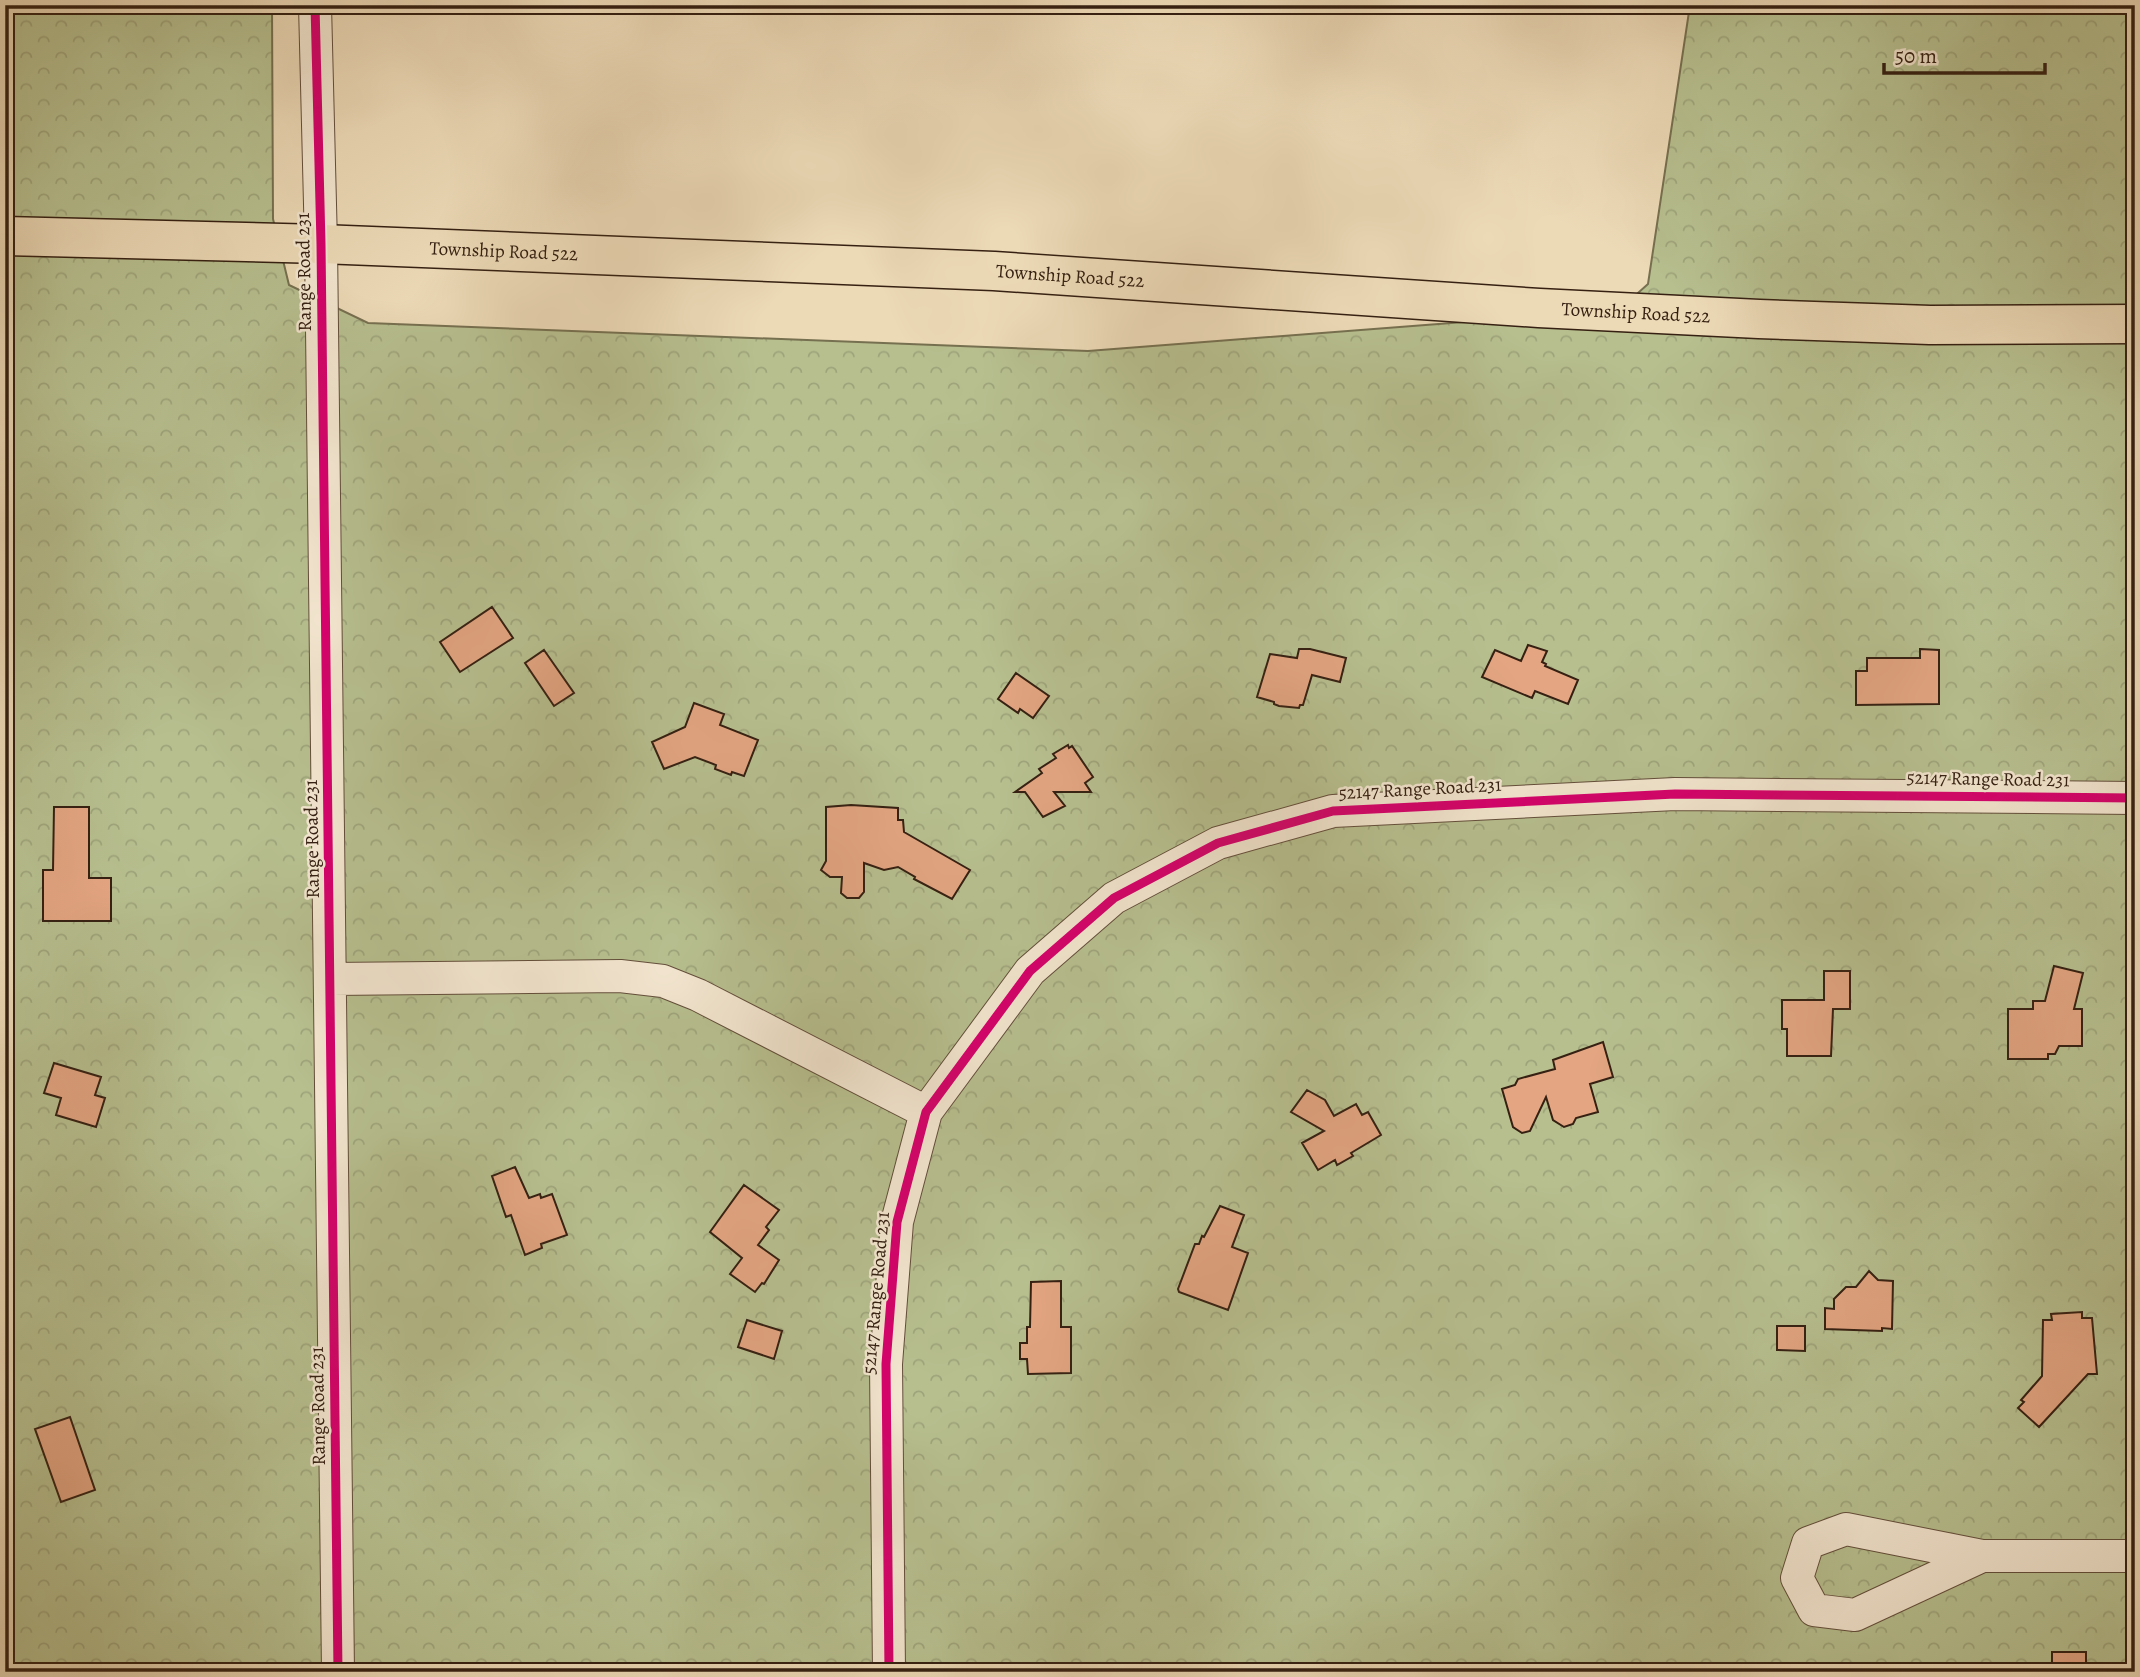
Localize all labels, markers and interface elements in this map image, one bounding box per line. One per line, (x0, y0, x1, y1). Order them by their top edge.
scale bar (1884, 32, 2046, 76)
text: 50 m (1895, 42, 1937, 70)
street label: Range Road 231 (290, 212, 318, 332)
street label: Township Road 522 (429, 235, 579, 267)
street label: Township Road 522 (995, 258, 1145, 294)
street label: Township Road 522 (1561, 296, 1711, 330)
street label: 52147 Range Road 231 (1906, 765, 2070, 793)
street label: 52147 Range Road 231 (1338, 772, 1503, 806)
street label: Range Road 231 (298, 779, 326, 899)
street label: 52147 Range Road 231 (856, 1210, 896, 1375)
street label: Range Road 231 (304, 1346, 332, 1466)

